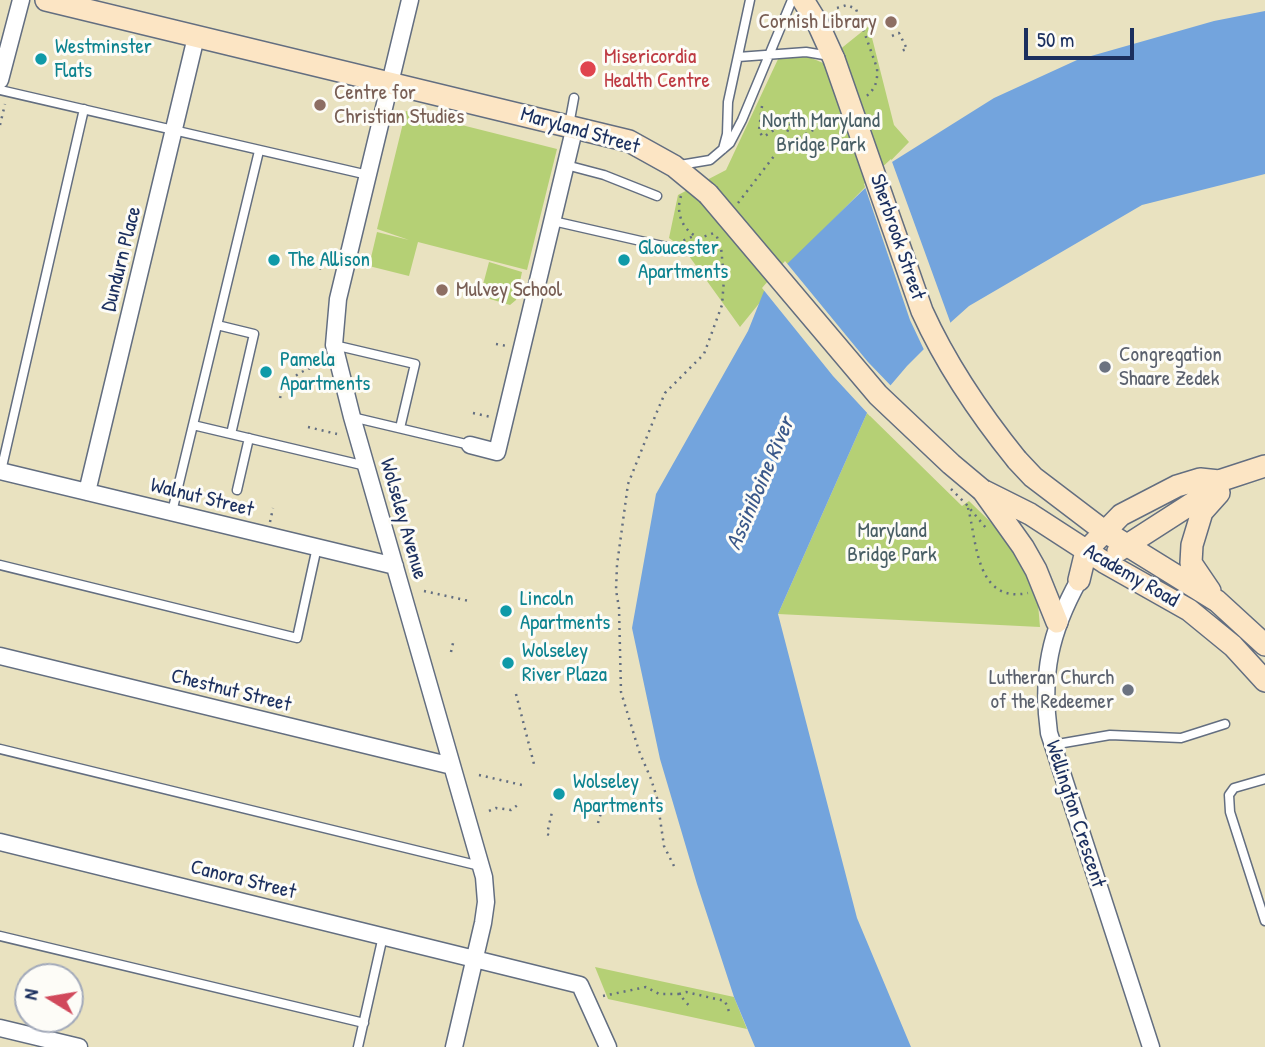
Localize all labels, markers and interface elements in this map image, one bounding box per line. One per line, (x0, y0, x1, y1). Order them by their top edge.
place label: Cornish Library (759, 9, 877, 35)
marker: Cornish Library (883, 14, 899, 30)
scale bar (1027, 14, 1137, 58)
text: 50 m (1037, 25, 1074, 54)
place label: Westminster Flats (55, 34, 152, 84)
place label: Misericordia Health Centre (604, 44, 710, 94)
marker: Westminster Flats (33, 51, 49, 67)
marker: Misericordia Health Centre (578, 59, 598, 79)
place label: Centre for Christian Studies (334, 80, 464, 130)
marker: Centre for Christian Studies (312, 97, 328, 113)
street label: Maryland Street (517, 102, 643, 160)
park label: North Maryland Bridge Park (762, 108, 880, 158)
street label: Sherbrook Street (864, 171, 930, 303)
street label: Dundurn Place (97, 204, 147, 314)
place label: Gloucester Apartments (638, 235, 728, 285)
place label: The Allison (288, 247, 370, 273)
marker: The Allison (266, 252, 282, 268)
marker: Gloucester Apartments (616, 252, 632, 268)
place label: Mulvey School (456, 277, 562, 303)
marker: Mulvey School (434, 282, 450, 298)
place label: Congregation Shaare Zedek (1119, 342, 1222, 392)
place label: Pamela Apartments (280, 347, 370, 397)
marker: Congregation Shaare Zedek (1097, 359, 1113, 375)
marker: Pamela Apartments (258, 364, 274, 380)
water label: Assiniboine River (721, 414, 801, 554)
street label: Wolseley Avenue (374, 456, 432, 582)
street label: Walnut Street (148, 473, 256, 523)
park label: Maryland Bridge Park (847, 518, 937, 568)
street label: Academy Road (1079, 539, 1183, 613)
place label: Lincoln Apartments (520, 586, 610, 636)
marker: Lincoln Apartments (498, 603, 514, 619)
place label: Wolseley River Plaza (522, 638, 607, 688)
marker: Wolseley River Plaza (500, 655, 516, 671)
street label: Chestnut Street (168, 664, 294, 718)
place label: Lutheran Church of the Redeemer (989, 665, 1114, 715)
marker: Lutheran Church of the Redeemer (1120, 682, 1136, 698)
street label: Wellington Crescent (1039, 737, 1111, 891)
place label: Wolseley Apartments (573, 769, 663, 819)
marker: Wolseley Apartments (551, 786, 567, 802)
street label: Canora Street (188, 855, 298, 905)
north arrow (14, 963, 84, 1033)
text: N (17, 987, 44, 1002)

